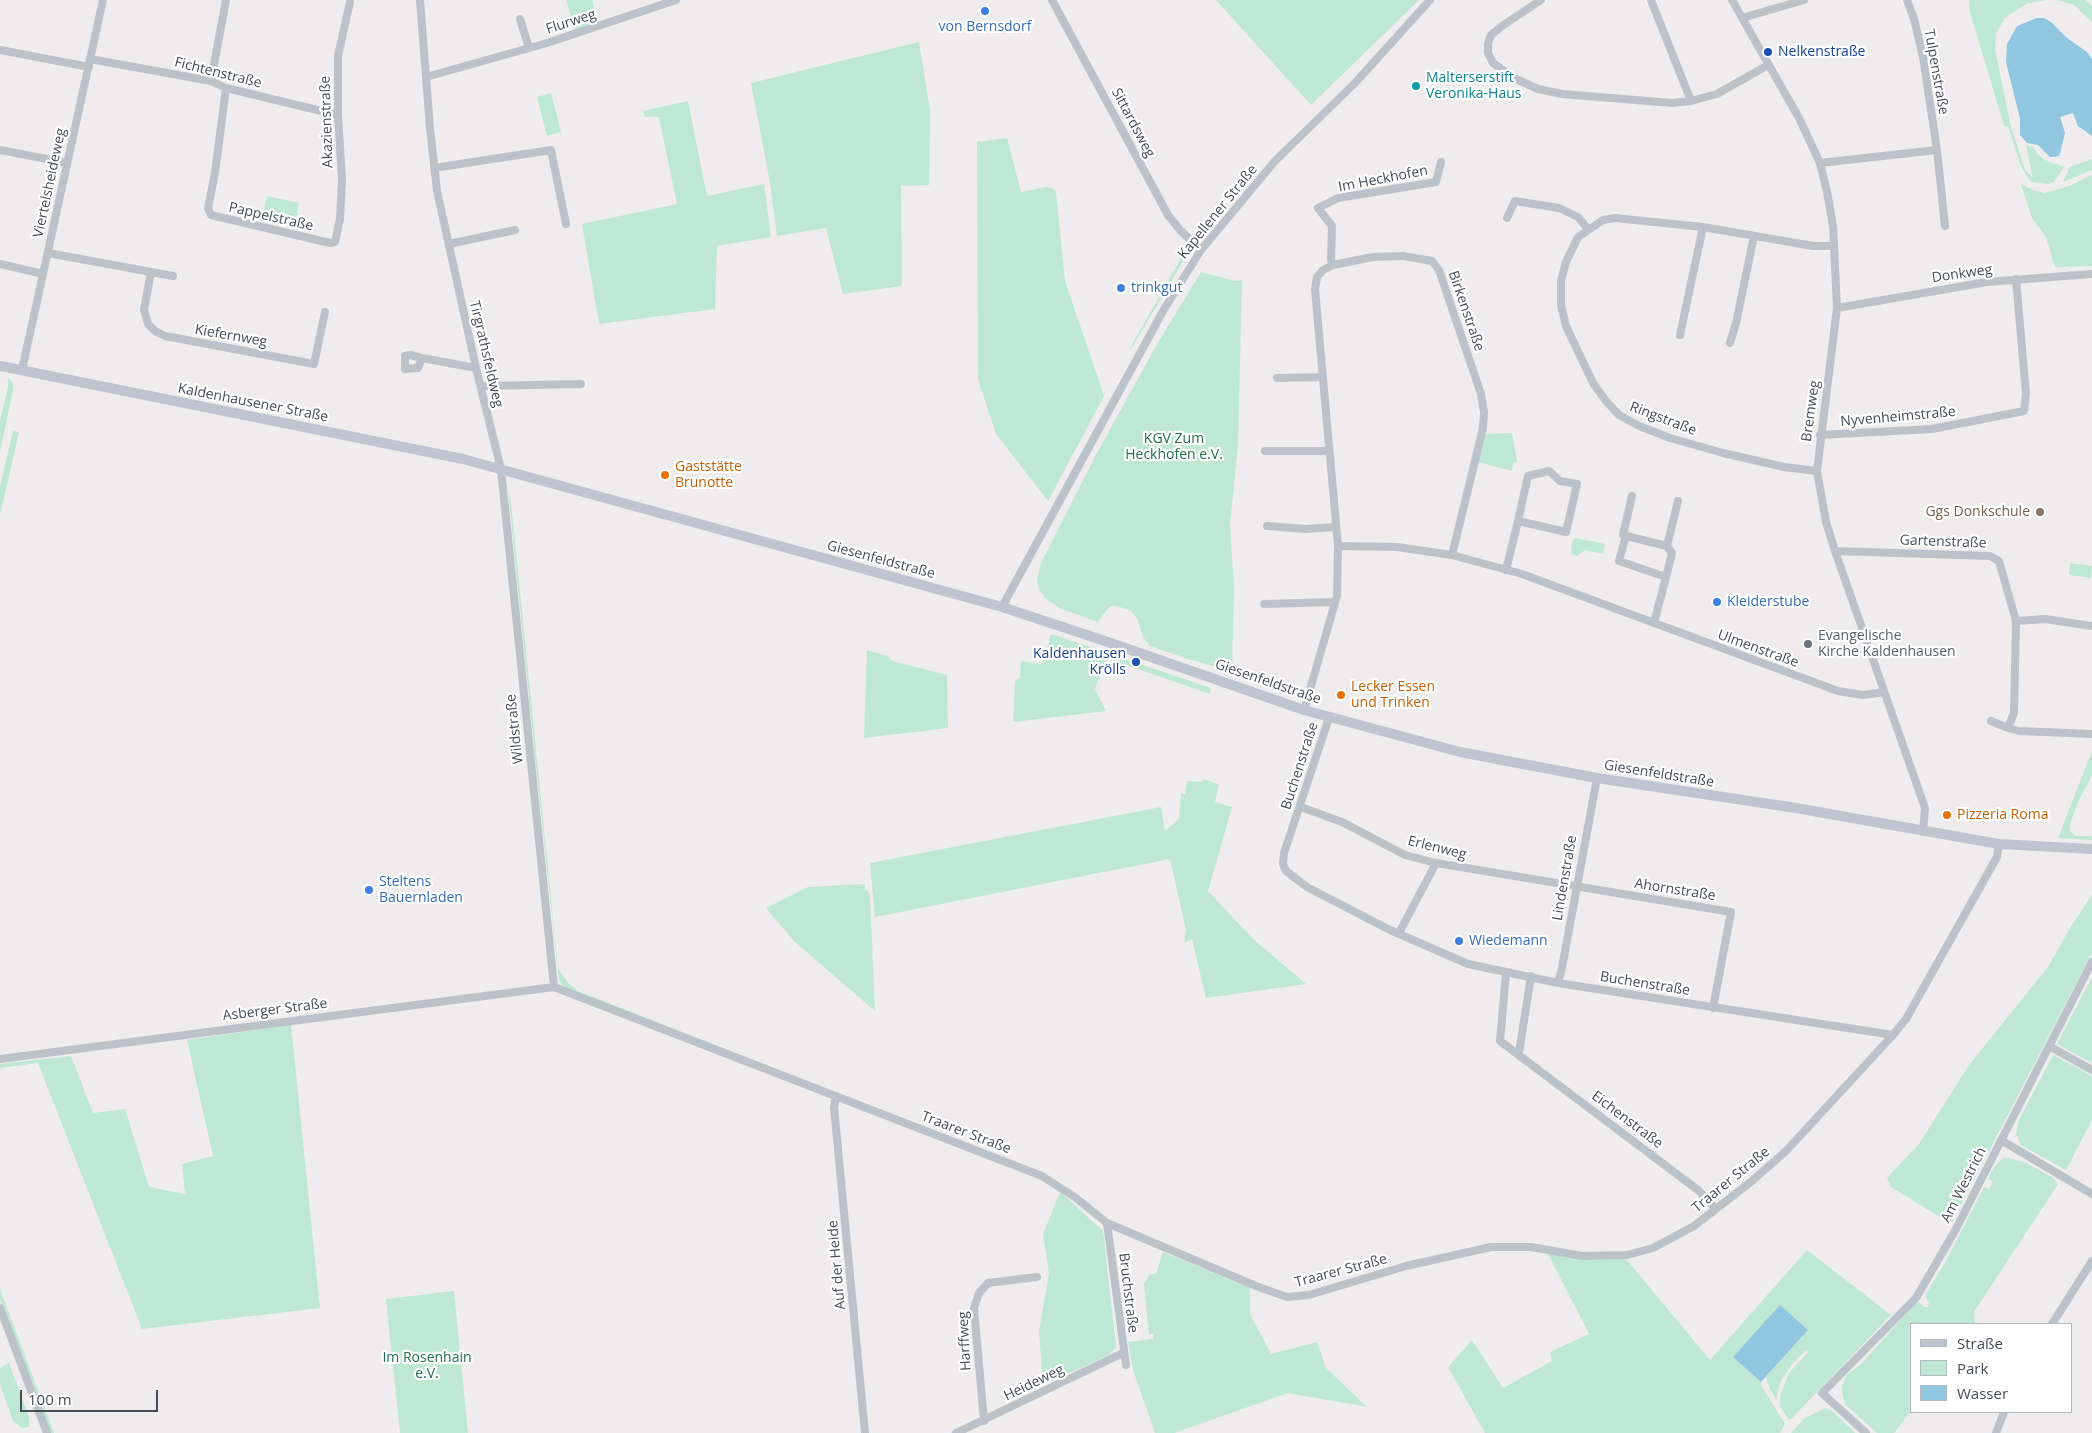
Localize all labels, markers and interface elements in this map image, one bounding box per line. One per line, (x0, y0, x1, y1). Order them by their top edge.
marker: von Bernsdorf (979, 5, 991, 17)
street label: Flurweg (544, 6, 598, 38)
place label: von Bernsdorf (939, 19, 1031, 35)
street label: Tulpenstraße (1920, 28, 1952, 116)
place label: Nelkenstraße (1778, 44, 1865, 60)
marker: Nelkenstraße (1762, 46, 1774, 58)
street label: Fichtenstraße (173, 54, 263, 92)
place label: Malterserstift Veronika-Haus (1426, 70, 1521, 102)
street label: Akazienstraße (317, 76, 337, 168)
marker: Malterserstift Veronika-Haus (1410, 80, 1422, 92)
street label: Sittardsweg (1108, 85, 1158, 161)
street label: Viertelsheideweg (30, 127, 70, 239)
street label: Kapellener Straße (1175, 162, 1261, 262)
street label: Im Heckhofen (1337, 162, 1429, 196)
street label: Pappelstraße (227, 199, 315, 235)
street label: Donkweg (1931, 261, 1993, 287)
street label: Birkenstraße (1444, 269, 1488, 353)
place label: trinkgut (1131, 280, 1182, 296)
marker: trinkgut (1115, 282, 1127, 294)
street label: Tirgrathsfeldweg (466, 299, 506, 409)
street label: Kiefernweg (194, 321, 268, 351)
street label: Bremweg (1798, 379, 1824, 443)
street label: Kaldenhausener Straße (176, 380, 330, 426)
street label: Ringstraße (1627, 399, 1699, 439)
street label: Nyvenheimstraße (1840, 404, 1956, 430)
park label: KGV Zum Heckhofen e.V. (1125, 431, 1223, 464)
place label: Gaststätte Brunotte (675, 459, 742, 492)
marker: Gaststätte Brunotte (659, 469, 671, 481)
place label: Ggs Donkschule (1925, 504, 2030, 520)
marker: Ggs Donkschule (2034, 506, 2046, 518)
street label: Gartenstraße (1899, 532, 1987, 552)
street label: Giesenfeldstraße (825, 538, 937, 582)
place label: Kleiderstube (1727, 594, 1809, 610)
marker: Kleiderstube (1711, 596, 1723, 608)
street label: Ulmenstraße (1715, 627, 1801, 671)
place label: Evangelische Kirche Kaldenhausen (1818, 628, 1956, 660)
marker: Evangelische Kirche Kaldenhausen (1802, 638, 1814, 650)
place label: Kaldenhausen Krölls (1033, 646, 1126, 679)
marker: Kaldenhausen Krölls (1130, 656, 1142, 668)
street label: Giesenfeldstraße (1213, 656, 1323, 708)
place label: Lecker Essen und Trinken (1351, 679, 1435, 712)
marker: Lecker Essen und Trinken (1335, 689, 1347, 701)
street label: Wildstraße (503, 693, 527, 765)
street label: Buchenstraße (1278, 720, 1322, 812)
street label: Giesenfeldstraße (1603, 757, 1715, 791)
place label: Pizzeria Roma (1957, 807, 2048, 823)
marker: Pizzeria Roma (1941, 809, 1953, 821)
street label: Erlenweg (1406, 833, 1468, 863)
street label: Lindenstraße (1549, 834, 1581, 922)
place label: Steltens Bauernladen (379, 874, 463, 906)
street label: Ahornstraße (1633, 875, 1717, 905)
marker: Steltens Bauernladen (363, 884, 375, 896)
place label: Wiedemann (1469, 933, 1548, 949)
marker: Wiedemann (1453, 935, 1465, 947)
street label: Buchenstraße (1599, 969, 1691, 999)
street label: Asberger Straße (222, 995, 328, 1025)
street label: Eichenstraße (1588, 1088, 1666, 1152)
street label: Traarer Straße (919, 1108, 1013, 1158)
street label: Traarer Straße (1689, 1144, 1773, 1216)
street label: Am Westrich (1938, 1144, 1990, 1226)
street label: Auf der Heide (825, 1220, 849, 1310)
street label: Traarer Straße (1293, 1251, 1389, 1291)
street label: Bruchstraße (1115, 1252, 1141, 1334)
street label: Harffweg (955, 1311, 975, 1371)
legend (1910, 1323, 2072, 1413)
text: Straße (1957, 1333, 2003, 1353)
park label: Im Rosenhain e.V. (382, 1350, 472, 1382)
text: Park (1957, 1358, 1988, 1378)
street label: Heideweg (1001, 1361, 1067, 1405)
scale bar (22, 1380, 160, 1412)
text: Wasser (1957, 1383, 2008, 1403)
text: 100 m (28, 1389, 72, 1409)

